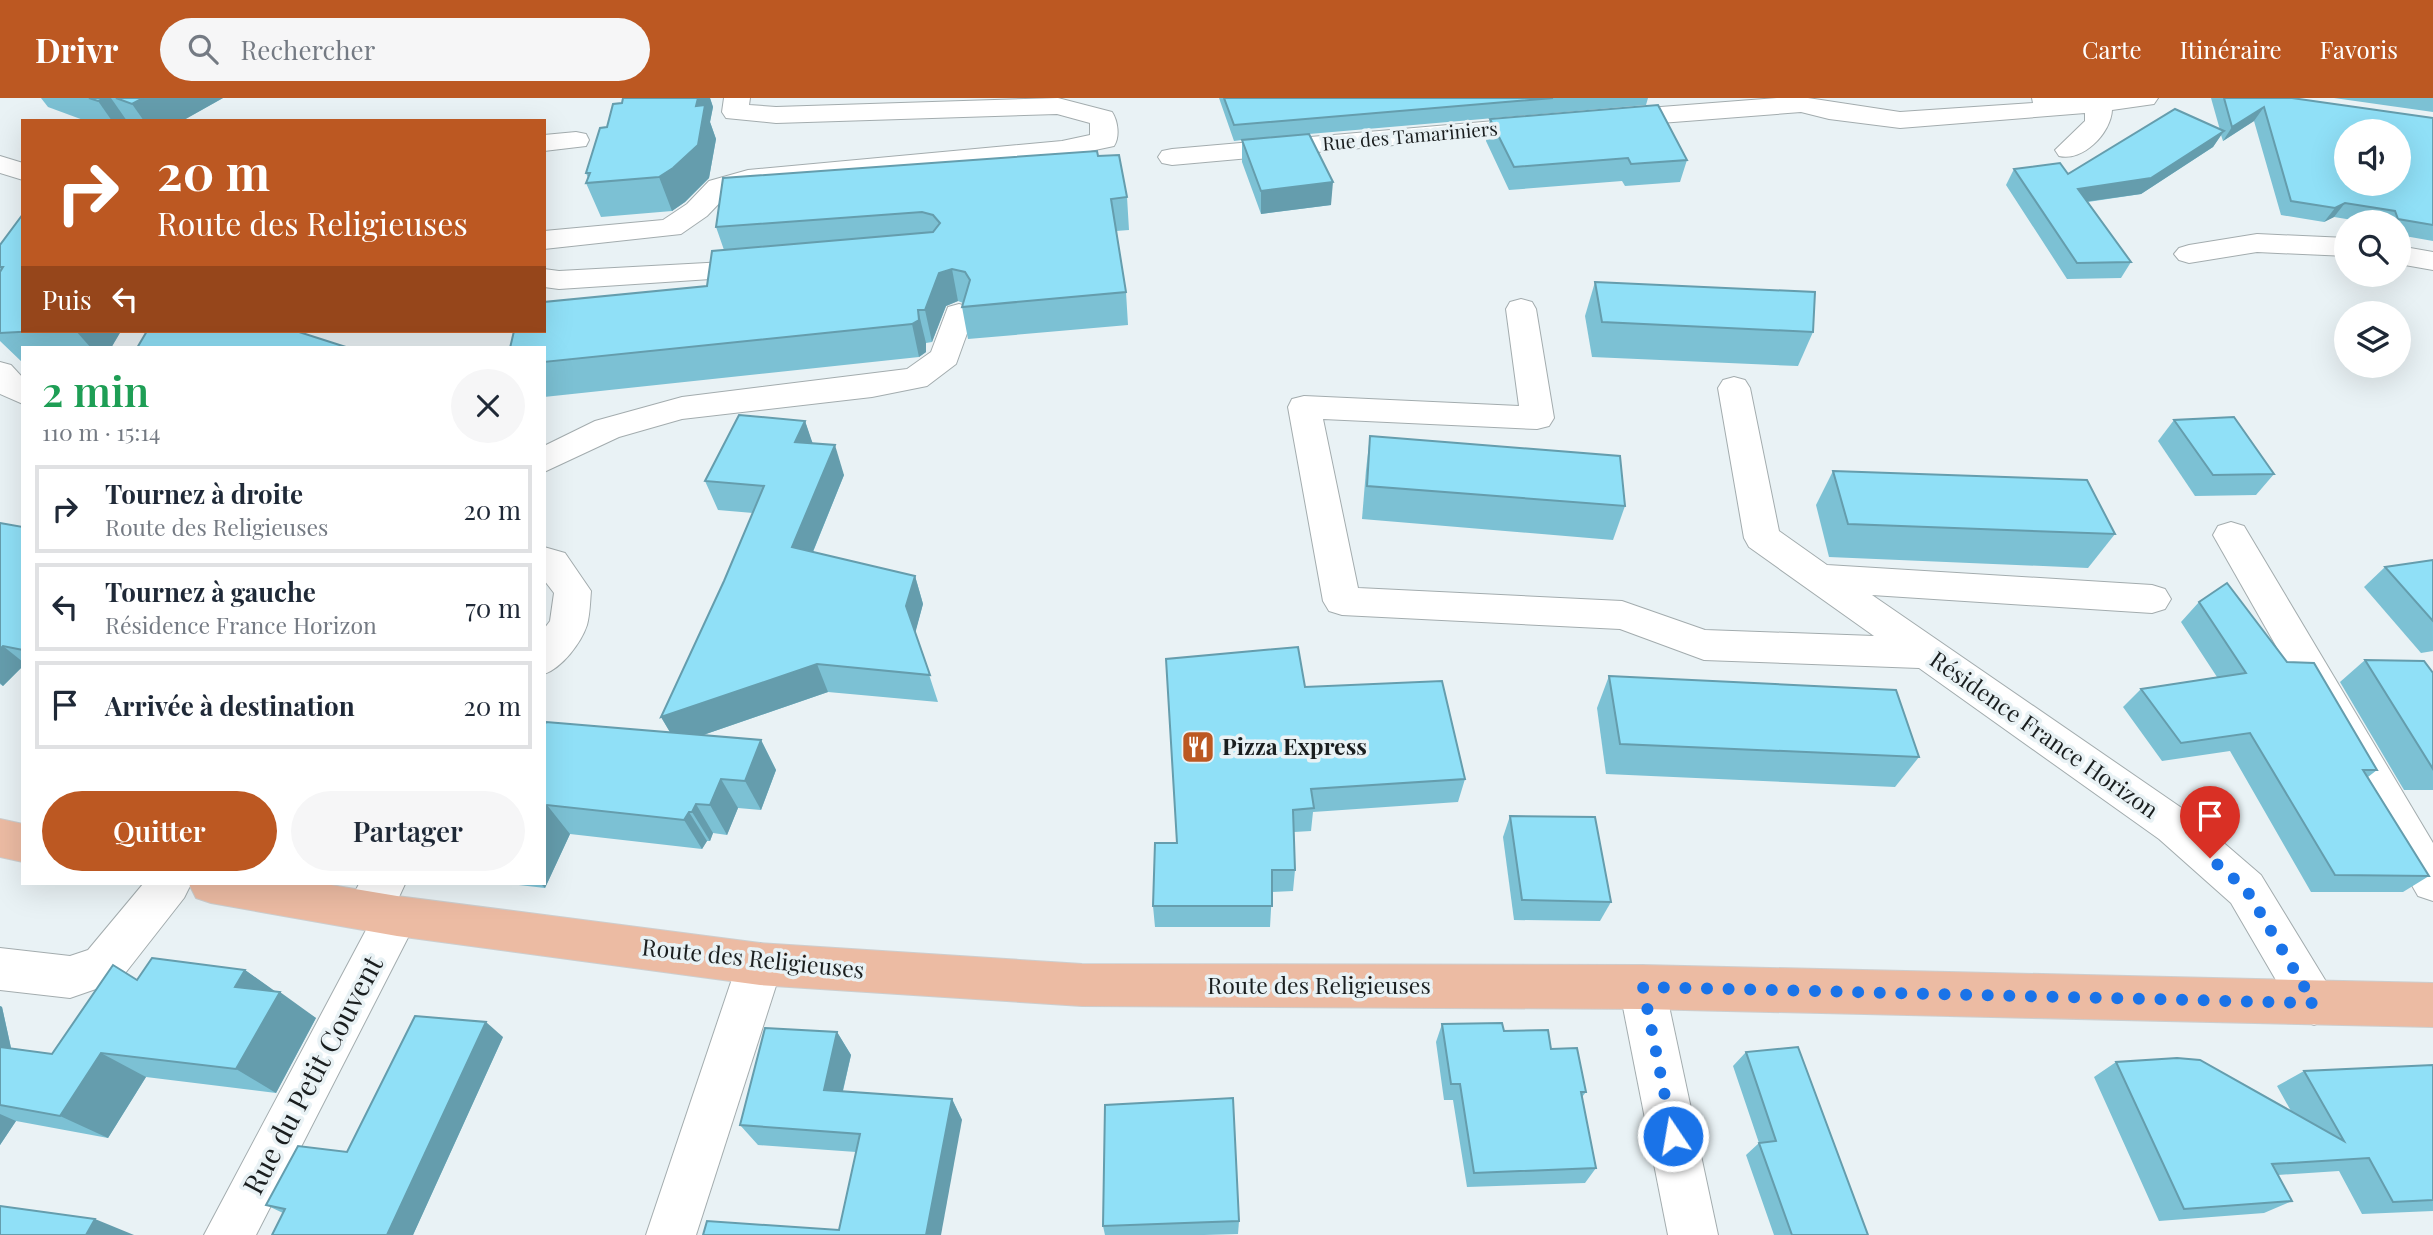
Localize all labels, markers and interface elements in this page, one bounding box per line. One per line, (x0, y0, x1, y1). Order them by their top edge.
search box (160, 18, 650, 81)
text: Drivr (35, 27, 118, 71)
icon: search (184, 30, 222, 68)
text: Rechercher (240, 32, 375, 67)
text: Carte (2082, 33, 2142, 65)
text: Itinéraire (2180, 33, 2282, 65)
text: Favoris (2320, 33, 2398, 65)
street label: Rue des Tamariniers (1321, 114, 1499, 156)
map controls (2334, 119, 2411, 378)
button: sound (2334, 119, 2411, 196)
text: 20 m (157, 138, 270, 203)
icon: right (42, 147, 133, 238)
text: Route des Religieuses (157, 201, 468, 244)
button: search (2334, 210, 2411, 287)
icon: left (106, 280, 144, 318)
text: Puis (42, 282, 92, 317)
button: layers (2334, 301, 2411, 378)
text: 2 min (42, 362, 149, 418)
button: close (451, 369, 525, 443)
text: 110 m · 15:14 (42, 416, 160, 447)
text: Tournez à droite (105, 476, 303, 511)
icon: right (46, 490, 84, 528)
text: 20 m (463, 492, 521, 527)
text: Route des Religieuses (105, 511, 328, 542)
text: Tournez à gauche (105, 574, 316, 609)
icon: left (46, 588, 84, 626)
text: 70 m (465, 590, 521, 625)
text: Résidence France Horizon (105, 609, 377, 640)
street label: Résidence France Horizon (1925, 643, 2165, 825)
icon: arrive (46, 686, 84, 724)
text: Arrivée à destination (105, 688, 355, 723)
text: 20 m (463, 688, 521, 723)
restaurant icon: Pizza Express (1179, 728, 1217, 766)
place label: Pizza Express (1222, 730, 1367, 761)
pin (2180, 786, 2240, 858)
button: Quitter (42, 791, 277, 871)
button: Partager (291, 791, 525, 871)
icon: arrive (2191, 797, 2229, 835)
street label: Route des Religieuses (640, 930, 866, 985)
street label: Rue du Petit Couvent (233, 948, 391, 1200)
street label: Route des Religieuses (1207, 969, 1431, 1000)
position arrow (1636, 1099, 1710, 1173)

